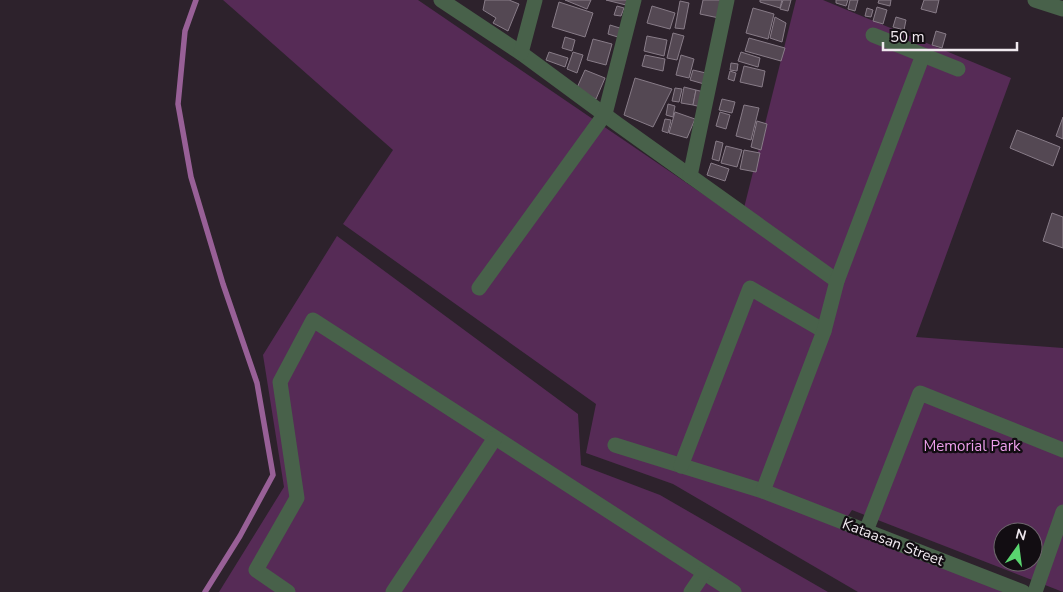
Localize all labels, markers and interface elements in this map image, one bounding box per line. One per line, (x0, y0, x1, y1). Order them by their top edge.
scale bar (883, 20, 1017, 52)
text: 50 m (890, 27, 925, 47)
park label: Memorial Park (923, 436, 1021, 456)
street label: Kataasan Street (839, 513, 947, 571)
north arrow (993, 522, 1043, 572)
text: N (1014, 524, 1028, 545)

